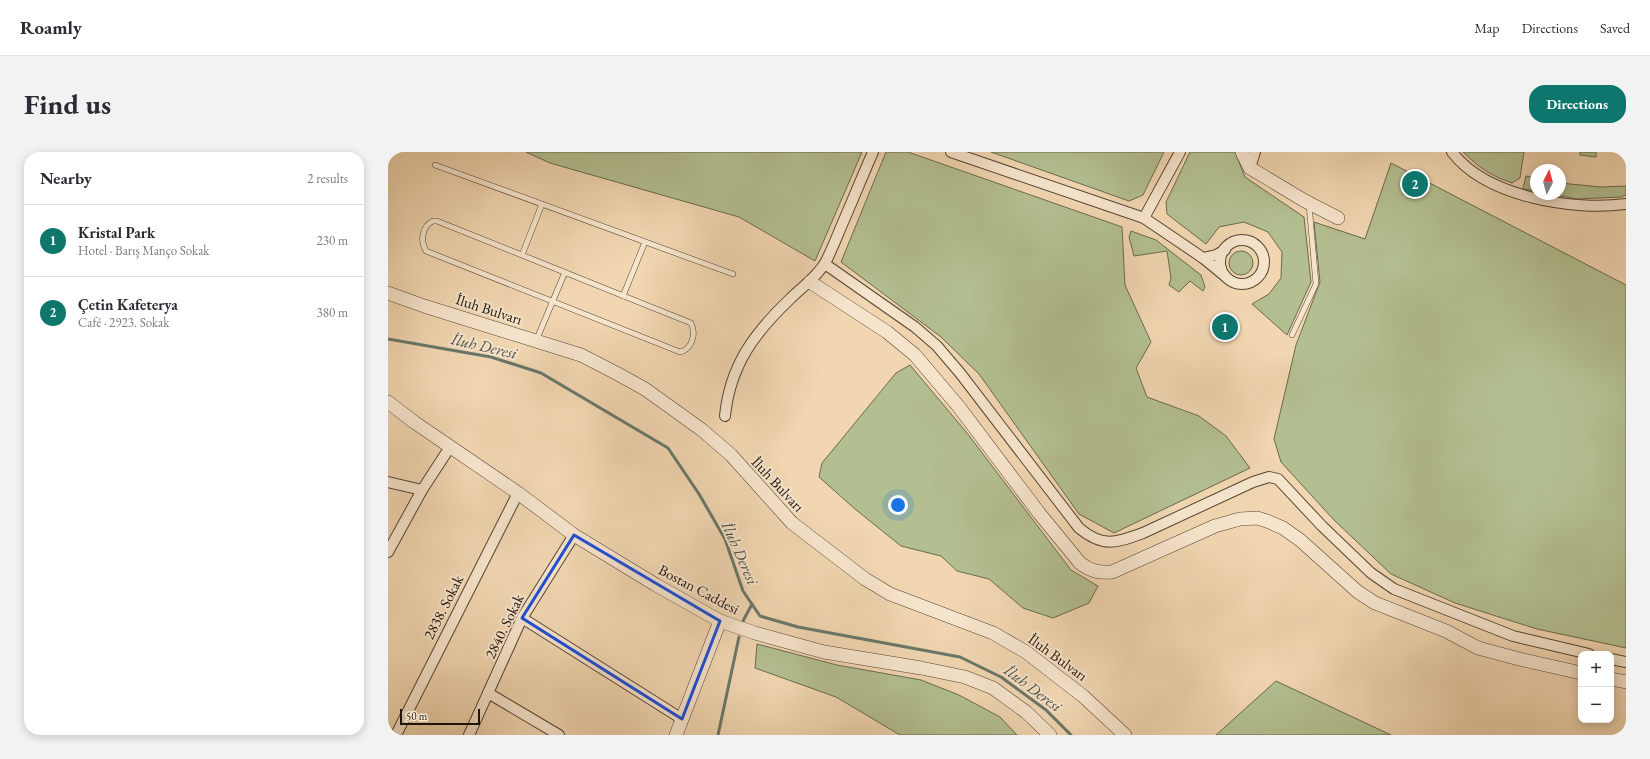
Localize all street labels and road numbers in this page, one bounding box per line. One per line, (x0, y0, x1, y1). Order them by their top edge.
street label: İluh Bulvarı (453, 289, 525, 329)
street label: İluh Bulvarı (748, 452, 809, 516)
street label: Bostan Caddesi (655, 560, 743, 618)
street label: 2838. Sokak (419, 571, 468, 642)
street label: 2840. Sokak (480, 590, 528, 661)
street label: İluh Bulvarı (1025, 629, 1092, 685)

